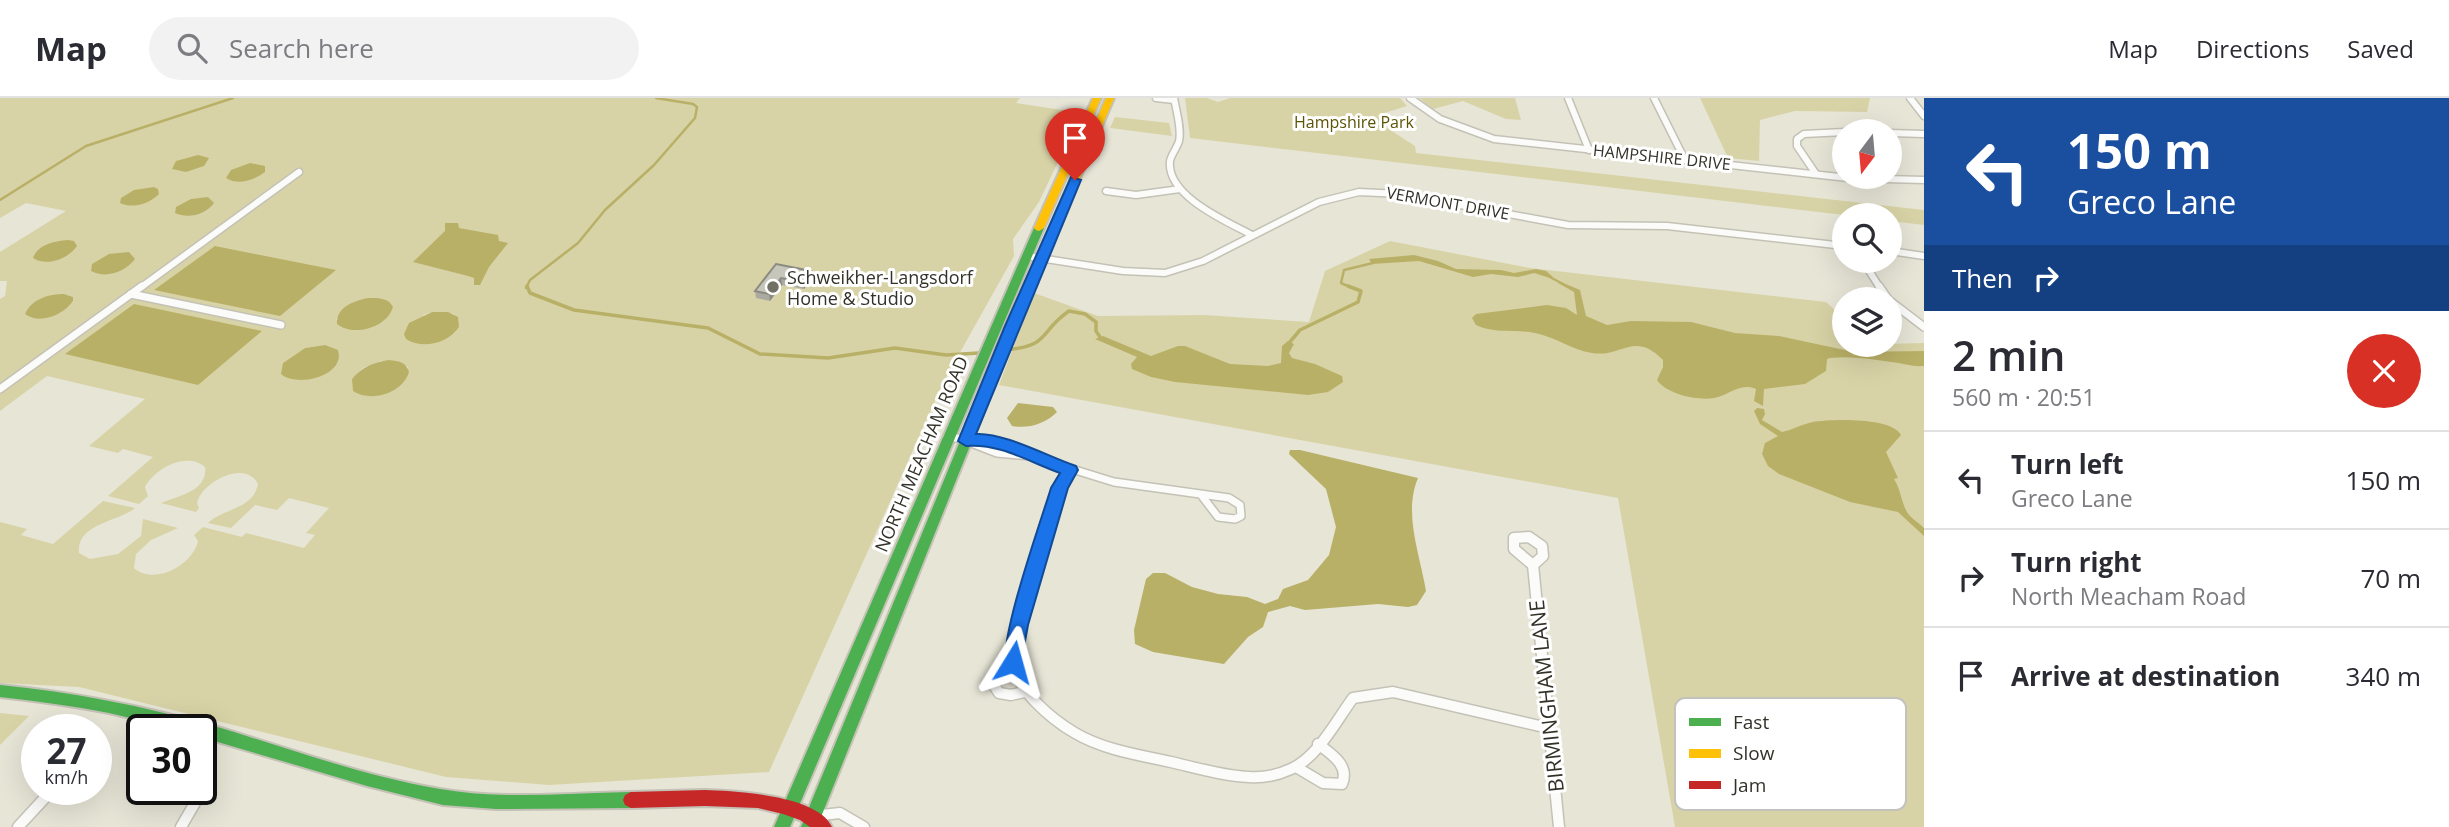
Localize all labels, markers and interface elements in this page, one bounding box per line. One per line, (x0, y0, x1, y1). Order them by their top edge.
search box (149, 17, 639, 80)
text: Map (35, 26, 107, 71)
icon: search (173, 29, 211, 67)
text: Search here (229, 30, 374, 66)
text: Map (2108, 32, 2158, 65)
text: Directions (2196, 32, 2309, 65)
text: Saved (2347, 32, 2414, 65)
pin (1045, 108, 1105, 180)
park label: Hampshire Park (1294, 111, 1415, 133)
text: 150 m (2067, 117, 2212, 183)
icon: arrive (1056, 119, 1094, 157)
north arrow (1832, 119, 1902, 189)
map controls (1832, 119, 1902, 357)
icon: left (1952, 126, 2043, 217)
street label: HAMPSHIRE DRIVE (1592, 139, 1732, 175)
text: Greco Lane (2067, 180, 2236, 223)
street label: VERMONT DRIVE (1385, 181, 1511, 225)
button: search (1832, 203, 1902, 273)
icon: right (2027, 259, 2065, 297)
text: Then (1952, 260, 2013, 296)
place label: Schweikher-Langsdorf Home & Studio (787, 265, 974, 310)
marker: Schweikher-Langsdorf Home & Studio (765, 279, 781, 295)
button: layers (1832, 287, 1902, 357)
text: 2 min (1952, 326, 2065, 383)
button: close (2347, 334, 2421, 408)
street label: NORTH MEACHAM ROAD (869, 352, 973, 556)
text: 560 m · 20:51 (1952, 381, 2095, 413)
text: Turn left (2011, 446, 2123, 482)
icon: left (1952, 461, 1990, 499)
text: 150 m (2346, 462, 2421, 498)
text: Greco Lane (2011, 482, 2133, 514)
text: Turn right (2011, 544, 2142, 580)
icon: right (1952, 559, 1990, 597)
text: 70 m (2360, 560, 2421, 596)
text: North Meacham Road (2011, 580, 2246, 612)
street label: BIRMINGHAM LANE (1522, 599, 1570, 793)
position arrow (976, 625, 1050, 699)
icon: arrive (1952, 657, 1990, 695)
text: Arrive at destination (2011, 658, 2280, 694)
text: 340 m (2346, 658, 2421, 694)
legend (1675, 698, 1906, 810)
text: Fast (1733, 709, 1769, 735)
speed limit sign: 30 (126, 714, 217, 805)
text: 27 (46, 727, 87, 774)
text: Slow (1733, 740, 1775, 766)
text: km/h (45, 765, 88, 789)
text: Jam (1731, 772, 1766, 798)

